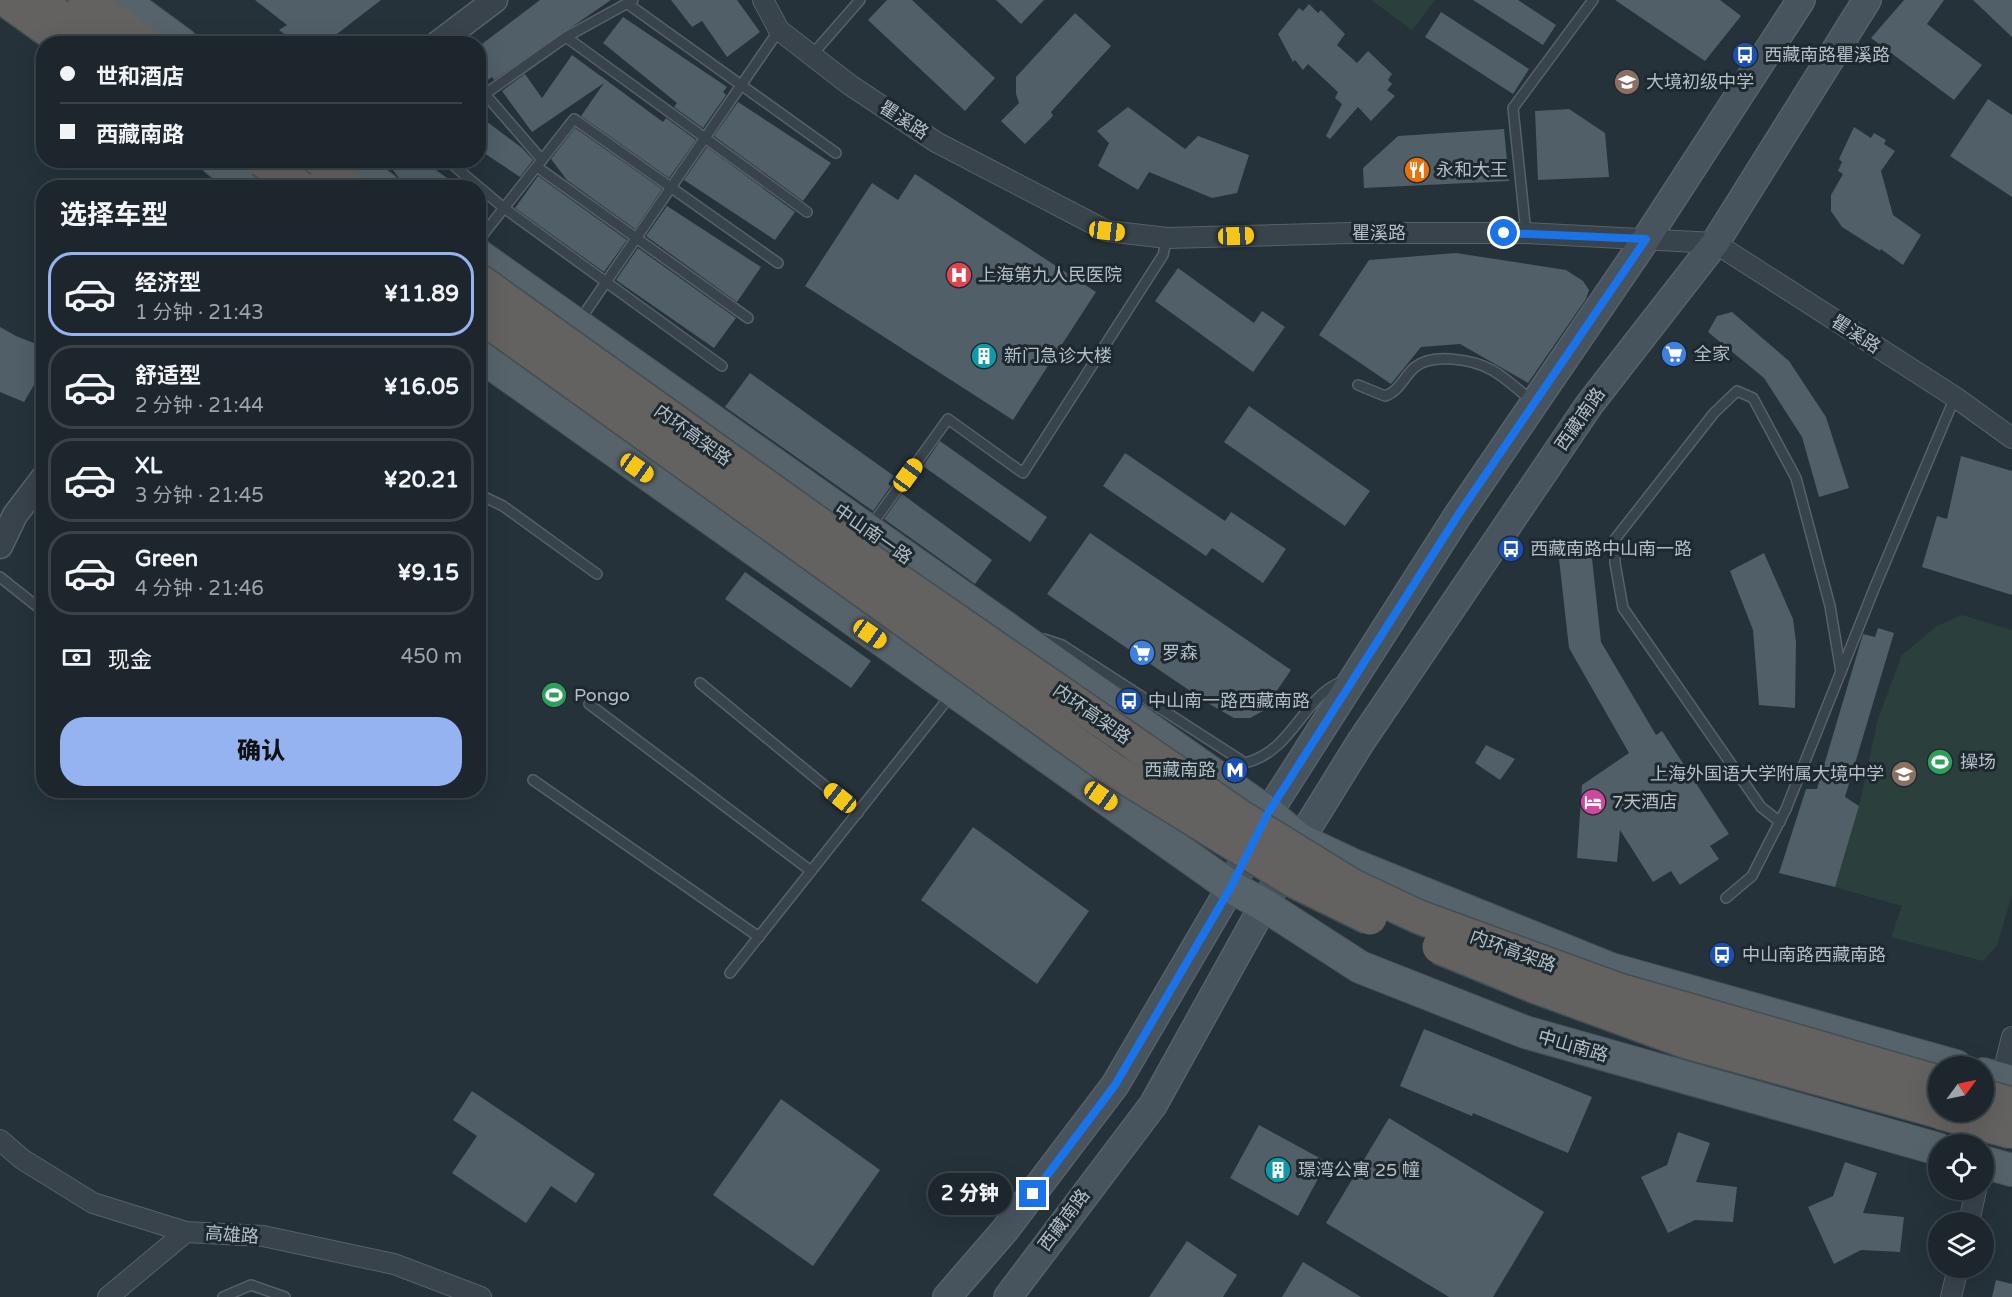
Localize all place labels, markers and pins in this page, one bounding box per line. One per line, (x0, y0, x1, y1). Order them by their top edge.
bus stop icon: 西藏南路瞿溪路 (1730, 40, 1760, 70)
place label: 西藏南路瞿溪路 (1764, 44, 1890, 66)
school or university icon: 大境初级中学 (1612, 67, 1642, 97)
place label: 大境初级中学 (1646, 71, 1754, 93)
restaurant icon: 永和大王 (1402, 155, 1432, 185)
place label: 永和大王 (1436, 159, 1508, 181)
hospital icon: 上海第九人民医院 (944, 260, 974, 290)
place label: 上海第九人民医院 (978, 264, 1122, 286)
supermarket icon: 全家 (1659, 339, 1689, 369)
building icon: 新门急诊大楼 (969, 341, 999, 371)
place label: 全家 (1694, 343, 1730, 365)
place label: 新门急诊大楼 (1004, 345, 1112, 367)
bus stop icon: 西藏南路中山南一路 (1496, 534, 1526, 564)
place label: 西藏南路中山南一路 (1530, 538, 1692, 560)
supermarket icon: 罗森 (1127, 638, 1157, 668)
place label: 罗森 (1162, 642, 1198, 664)
sports icon: Pongo (539, 680, 569, 710)
place label: Pongo (574, 684, 630, 706)
bus stop icon: 中山南一路西藏南路 (1114, 686, 1144, 716)
place label: 中山南一路西藏南路 (1148, 690, 1310, 712)
sports icon: 操场 (1925, 747, 1955, 777)
place label: 操场 (1960, 751, 1996, 773)
metro station icon: 西藏南路 (1220, 755, 1250, 785)
place label: 西藏南路 (1144, 759, 1216, 781)
school or university icon: 上海外国语大学附属大境中学 (1889, 759, 1919, 789)
place label: 上海外国语大学附属大境中学 (1650, 763, 1884, 785)
hotel icon: 7天酒店 (1578, 787, 1608, 817)
place label: 7天酒店 (1612, 791, 1677, 813)
bus stop icon: 中山南路西藏南路 (1707, 940, 1737, 970)
place label: 中山南路西藏南路 (1742, 944, 1886, 966)
building icon: 璟湾公寓 25 幢 (1263, 1155, 1293, 1185)
place label: 璟湾公寓 25 幢 (1298, 1159, 1420, 1181)

